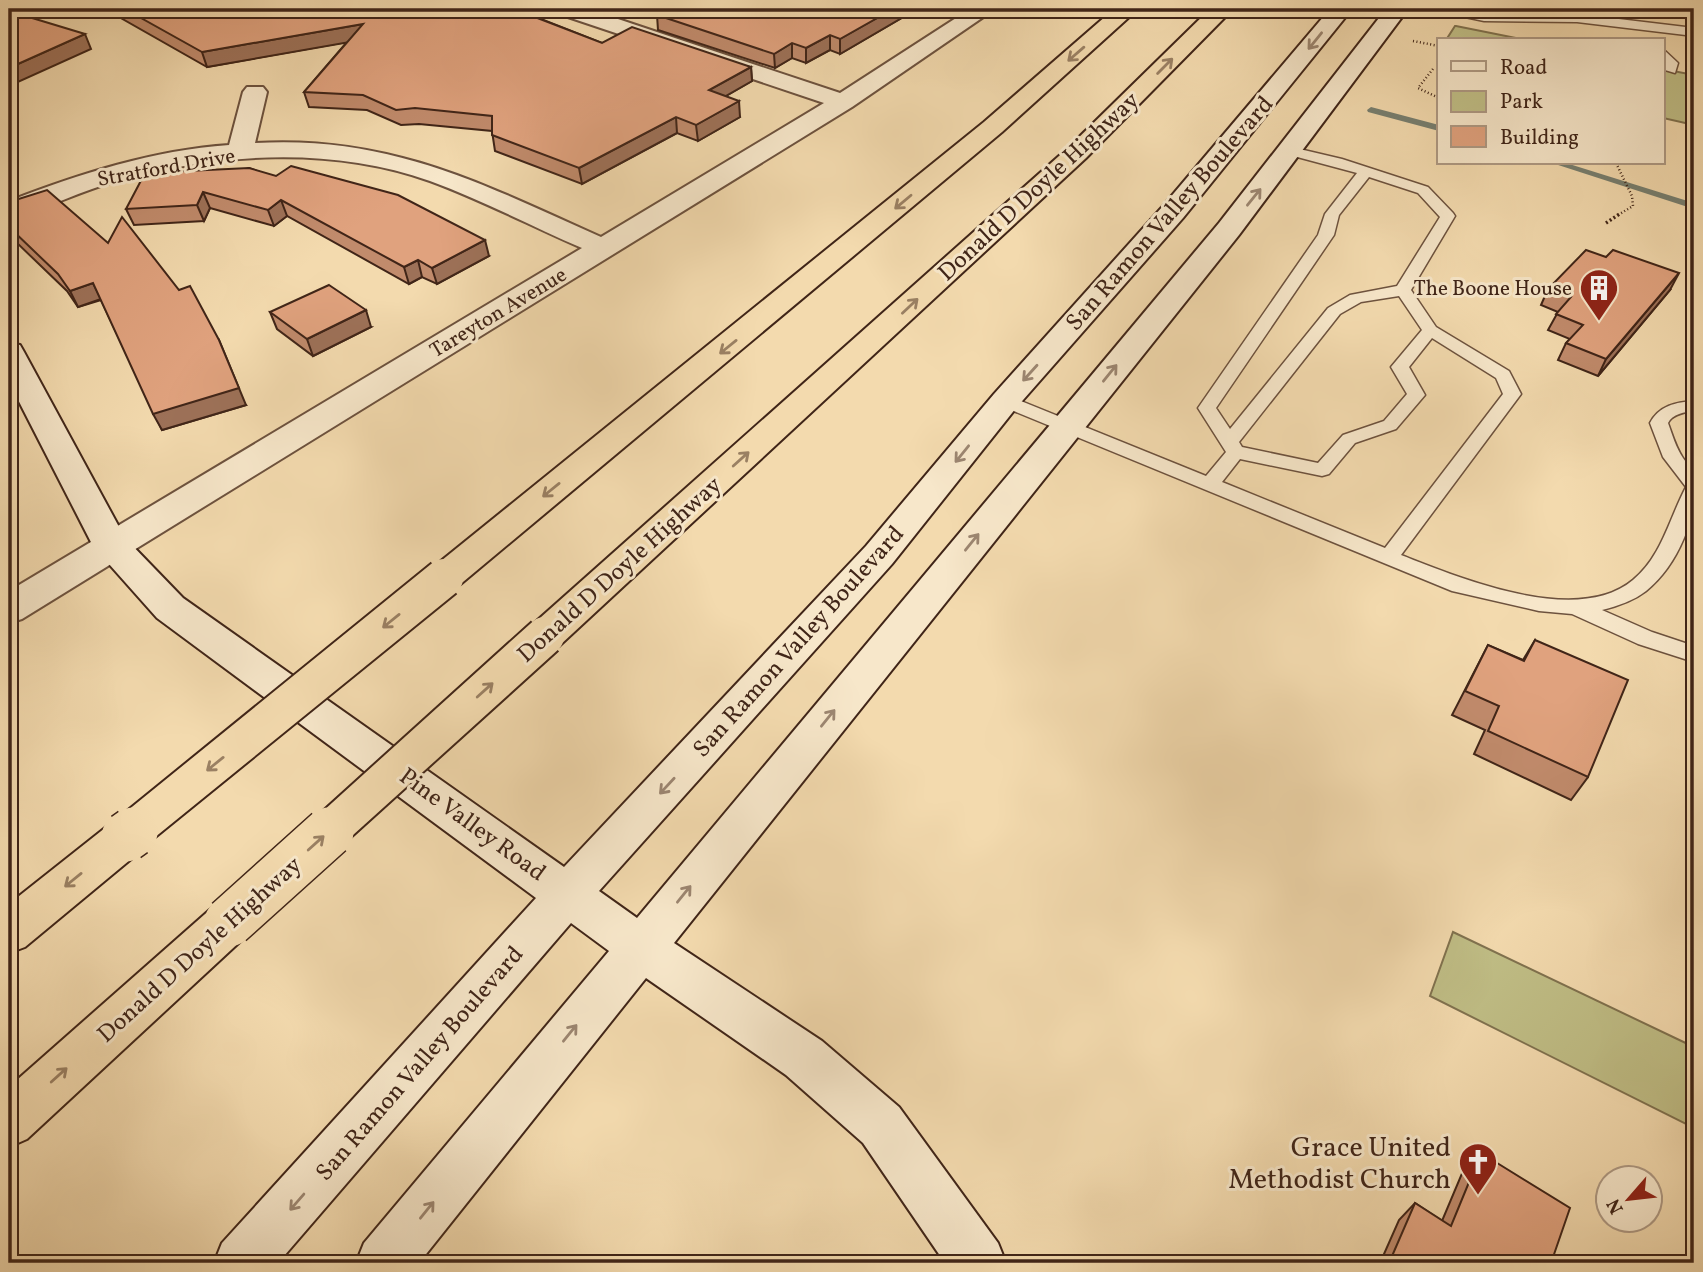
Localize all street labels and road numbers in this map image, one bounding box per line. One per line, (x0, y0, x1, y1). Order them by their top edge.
street label: Donald D Doyle Highway (931, 85, 1148, 290)
street label: San Ramon Valley Boulevard (1059, 89, 1282, 339)
street label: Stratford Drive (95, 142, 238, 195)
street label: Tareyton Avenue (425, 261, 573, 366)
street label: Donald D Doyle Highway (511, 469, 730, 672)
street label: San Ramon Valley Boulevard (686, 519, 913, 766)
street label: Pine Valley Road (391, 761, 552, 890)
street label: Donald D Doyle Highway (91, 849, 310, 1052)
street label: San Ramon Valley Boulevard (309, 939, 532, 1189)

